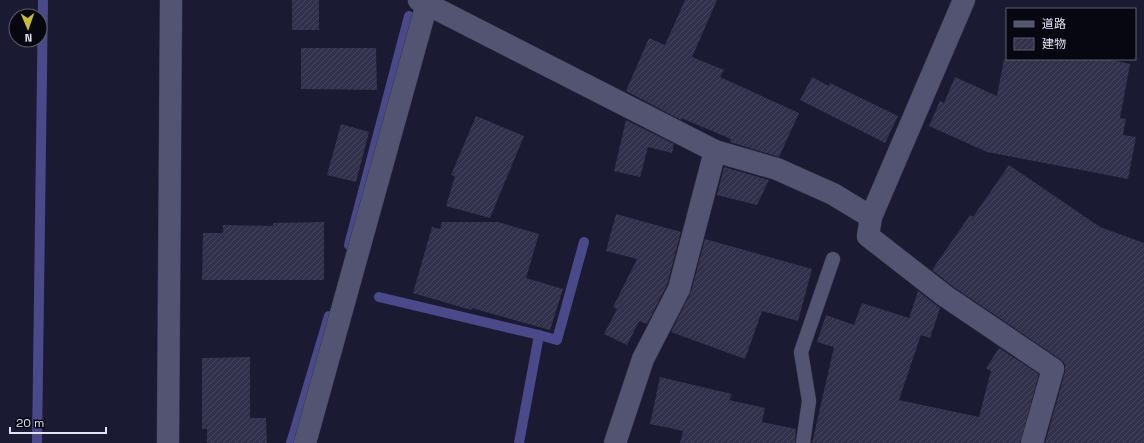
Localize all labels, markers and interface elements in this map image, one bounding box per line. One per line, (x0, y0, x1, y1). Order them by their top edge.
north arrow (8, 8, 48, 48)
legend (1006, 8, 1136, 60)
text: 道路 (1042, 16, 1066, 32)
text: N (24, 31, 32, 45)
text: 建物 (1042, 36, 1066, 52)
scale bar (10, 409, 106, 435)
text: 20 m (16, 415, 44, 431)

